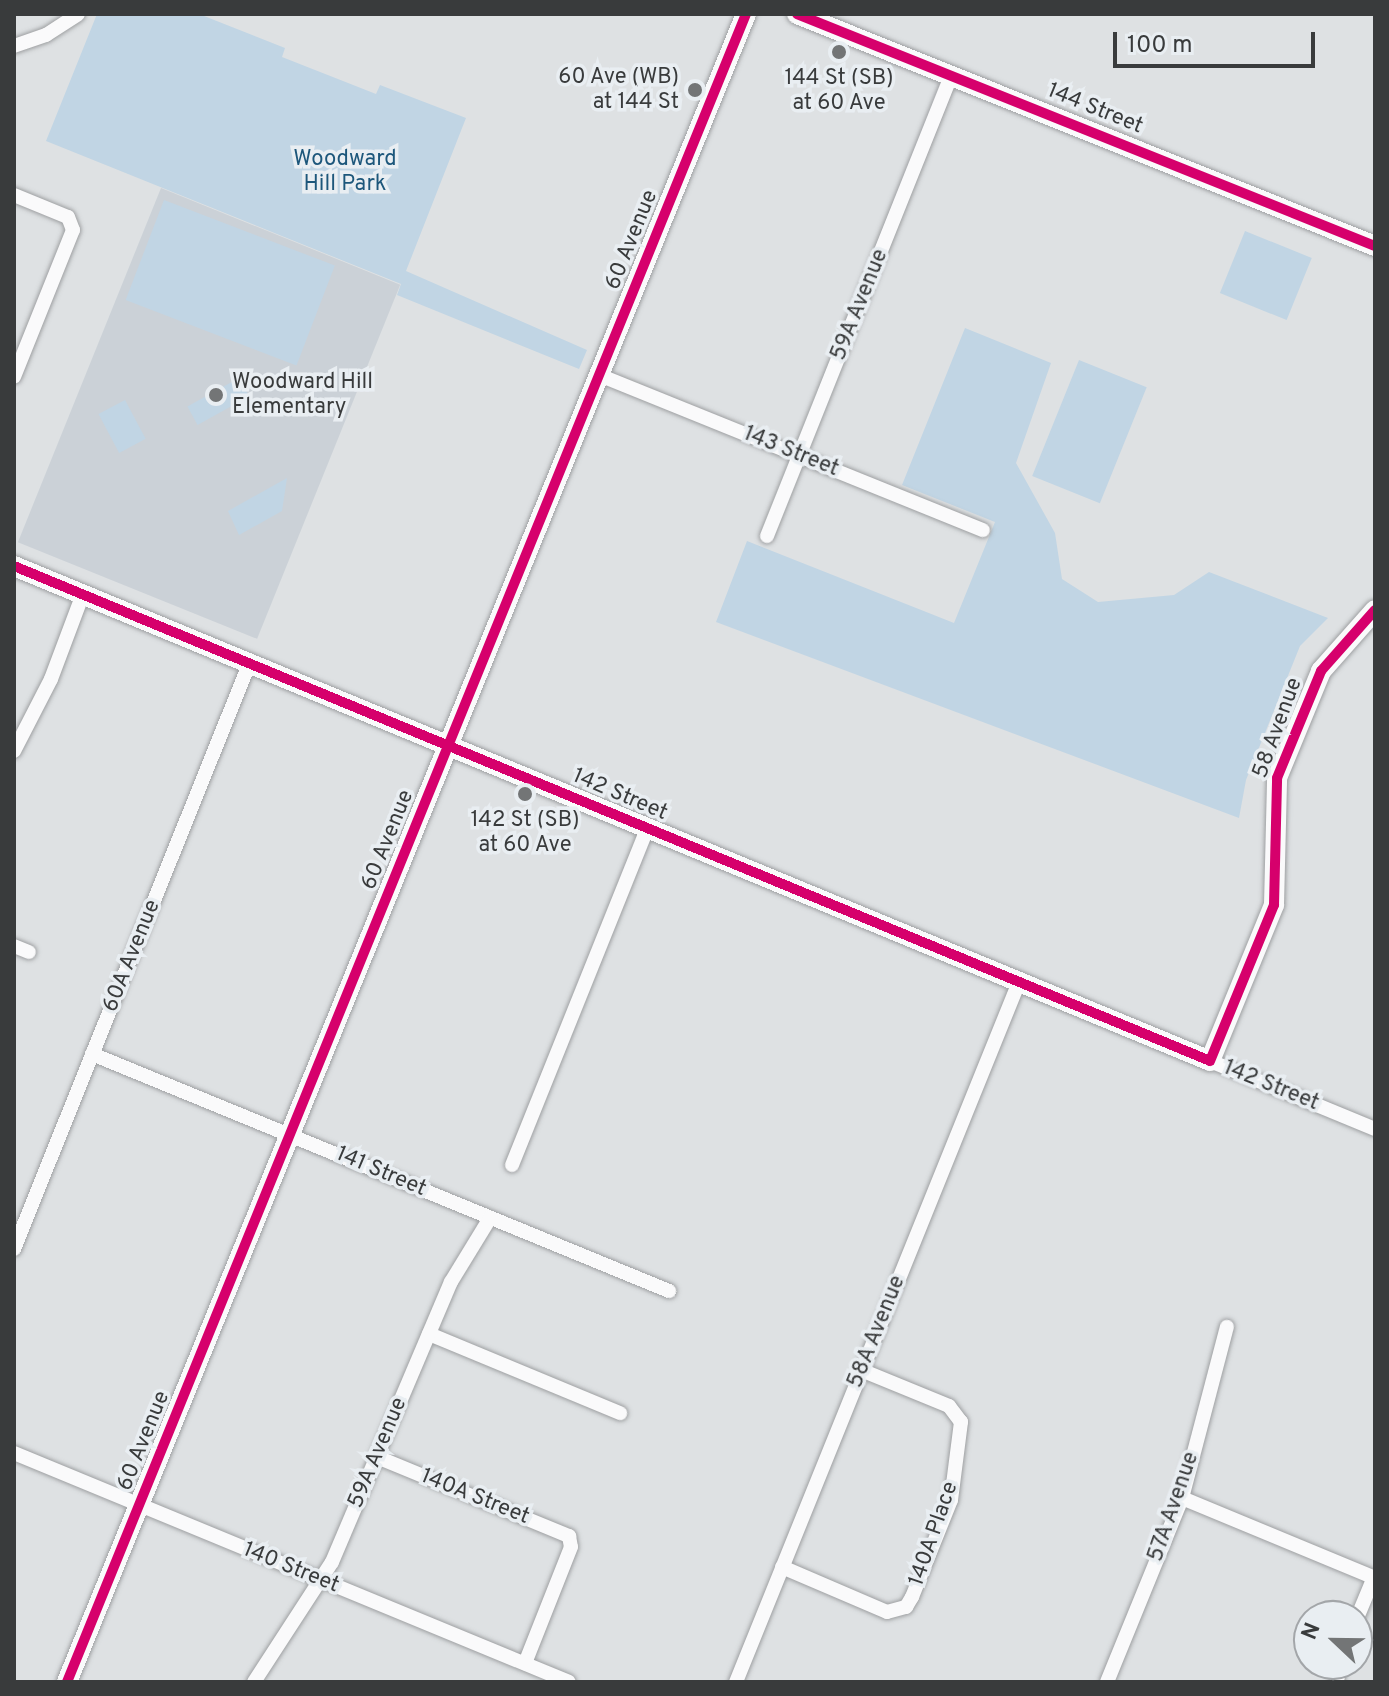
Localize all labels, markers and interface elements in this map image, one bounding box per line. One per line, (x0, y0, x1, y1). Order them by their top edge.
scale bar (1117, 16, 1319, 66)
text: 100 m (1127, 31, 1193, 61)
marker: 144 St (SB) at 60 Ave (830, 43, 848, 61)
place label: 60 Ave (WB) at 144 St (557, 64, 679, 116)
place label: 144 St (SB) at 60 Ave (784, 65, 894, 116)
street label: 144 Street (1043, 78, 1147, 140)
marker: 60 Ave (WB) at 144 St (686, 81, 704, 99)
park label: Woodward Hill Park (293, 146, 397, 198)
street label: 60 Avenue (600, 186, 664, 294)
street label: 59A Avenue (825, 245, 895, 365)
place label: Woodward Hill Elementary (232, 369, 373, 420)
marker: Woodward Hill Elementary (207, 386, 225, 404)
street label: 143 Street (740, 421, 842, 483)
street label: 58 Avenue (1247, 674, 1309, 782)
street label: 142 Street (569, 763, 671, 827)
marker: 142 St (SB) at 60 Ave (516, 785, 534, 803)
street label: 60 Avenue (356, 786, 420, 894)
place label: 142 St (SB) at 60 Ave (471, 807, 579, 858)
street label: 60A Avenue (97, 895, 167, 1017)
street label: 142 Street (1219, 1055, 1323, 1117)
street label: 141 Street (332, 1141, 430, 1203)
street label: 58A Avenue (842, 1271, 912, 1393)
street label: 60 Avenue (112, 1387, 176, 1495)
street label: 59A Avenue (343, 1393, 413, 1513)
street label: 57A Avenue (1143, 1448, 1205, 1566)
street label: 140A Street (416, 1463, 534, 1531)
street label: 140A Place (904, 1478, 964, 1590)
street label: 140 Street (239, 1537, 343, 1599)
north arrow (1293, 1600, 1373, 1680)
text: N (1297, 1619, 1328, 1644)

